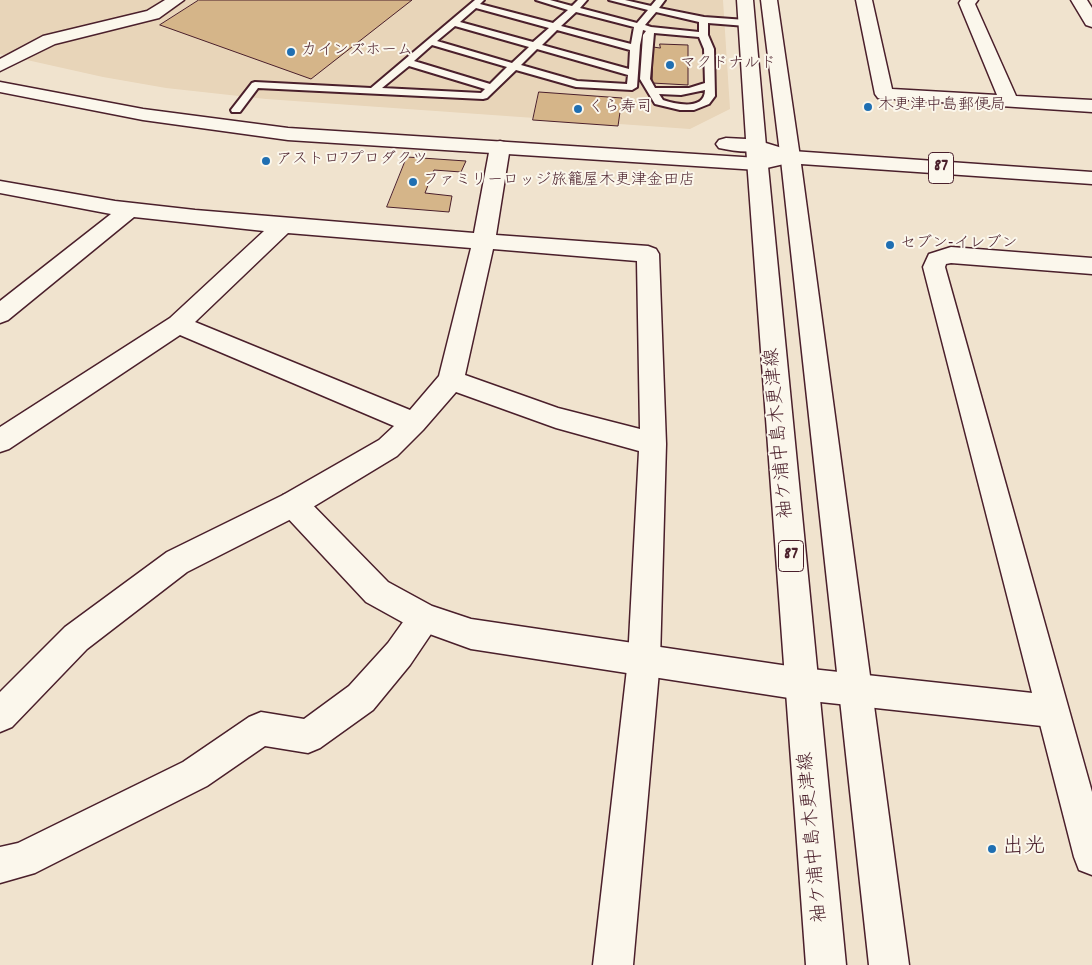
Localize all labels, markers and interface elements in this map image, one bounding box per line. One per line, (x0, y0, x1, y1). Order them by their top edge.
place label: カインズホーム (301, 42, 413, 62)
marker: カインズホーム (285, 46, 297, 58)
place label: マクドナルド (680, 55, 776, 75)
marker: マクドナルド (664, 59, 676, 71)
place label: 木更津中島郵便局 (878, 97, 1006, 117)
place label: くら寿司 (588, 99, 652, 119)
marker: 木更津中島郵便局 (862, 101, 874, 113)
marker: くら寿司 (572, 103, 584, 115)
place label: アストロﾌプロダクツ (276, 151, 428, 171)
road number: 87 (928, 152, 954, 184)
marker: アストロﾌプロダクツ (260, 155, 272, 167)
place label: ファミリーロッジ旅籠屋木更津金田店 (423, 172, 695, 192)
marker: ファミリーロッジ旅籠屋木更津金田店 (407, 176, 419, 188)
place label: セブン-イレブン (900, 235, 1017, 255)
marker: セブン-イレブン (884, 239, 896, 251)
street label: 袖ケ浦中島木更津線 (762, 347, 800, 519)
road number: 87 (778, 540, 804, 572)
street label: 袖ケ浦中島木更津線 (796, 751, 834, 923)
place label: 出光 (1002, 836, 1046, 862)
marker: 出光 (986, 843, 998, 855)

